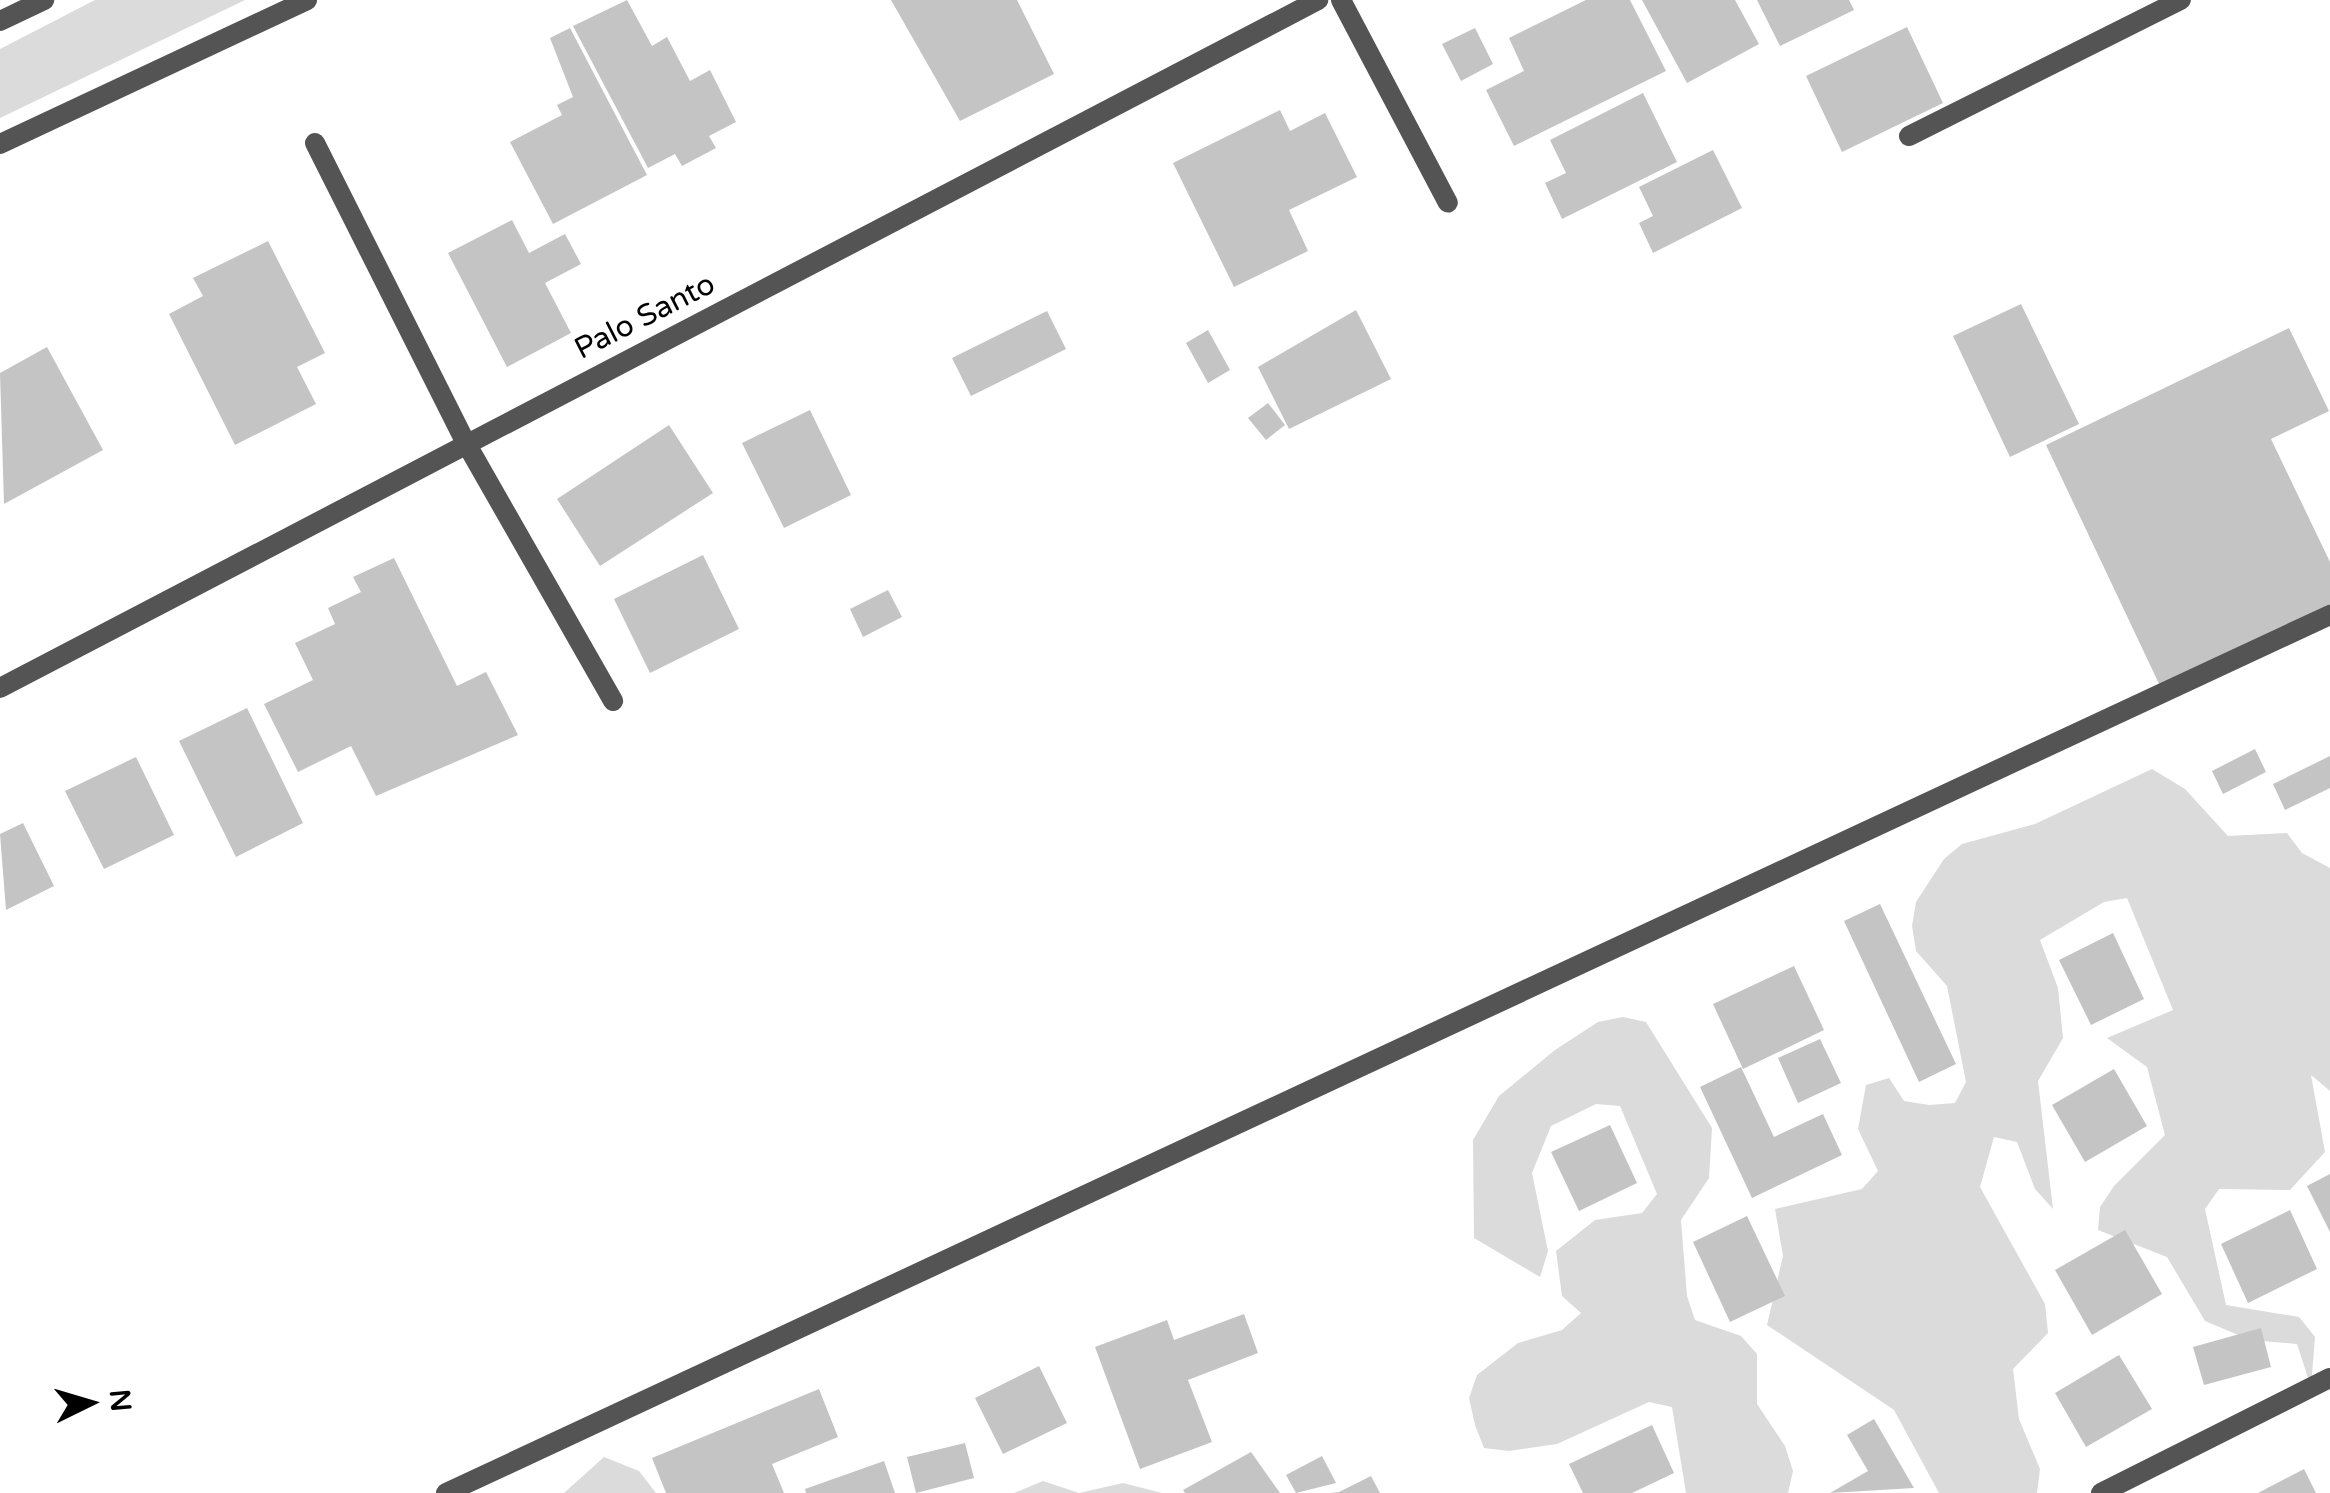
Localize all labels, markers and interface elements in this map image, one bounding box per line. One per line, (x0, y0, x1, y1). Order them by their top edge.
street label: Palo Santo (569, 266, 721, 368)
north arrow (40, 1353, 140, 1453)
text: N (102, 1388, 138, 1413)

